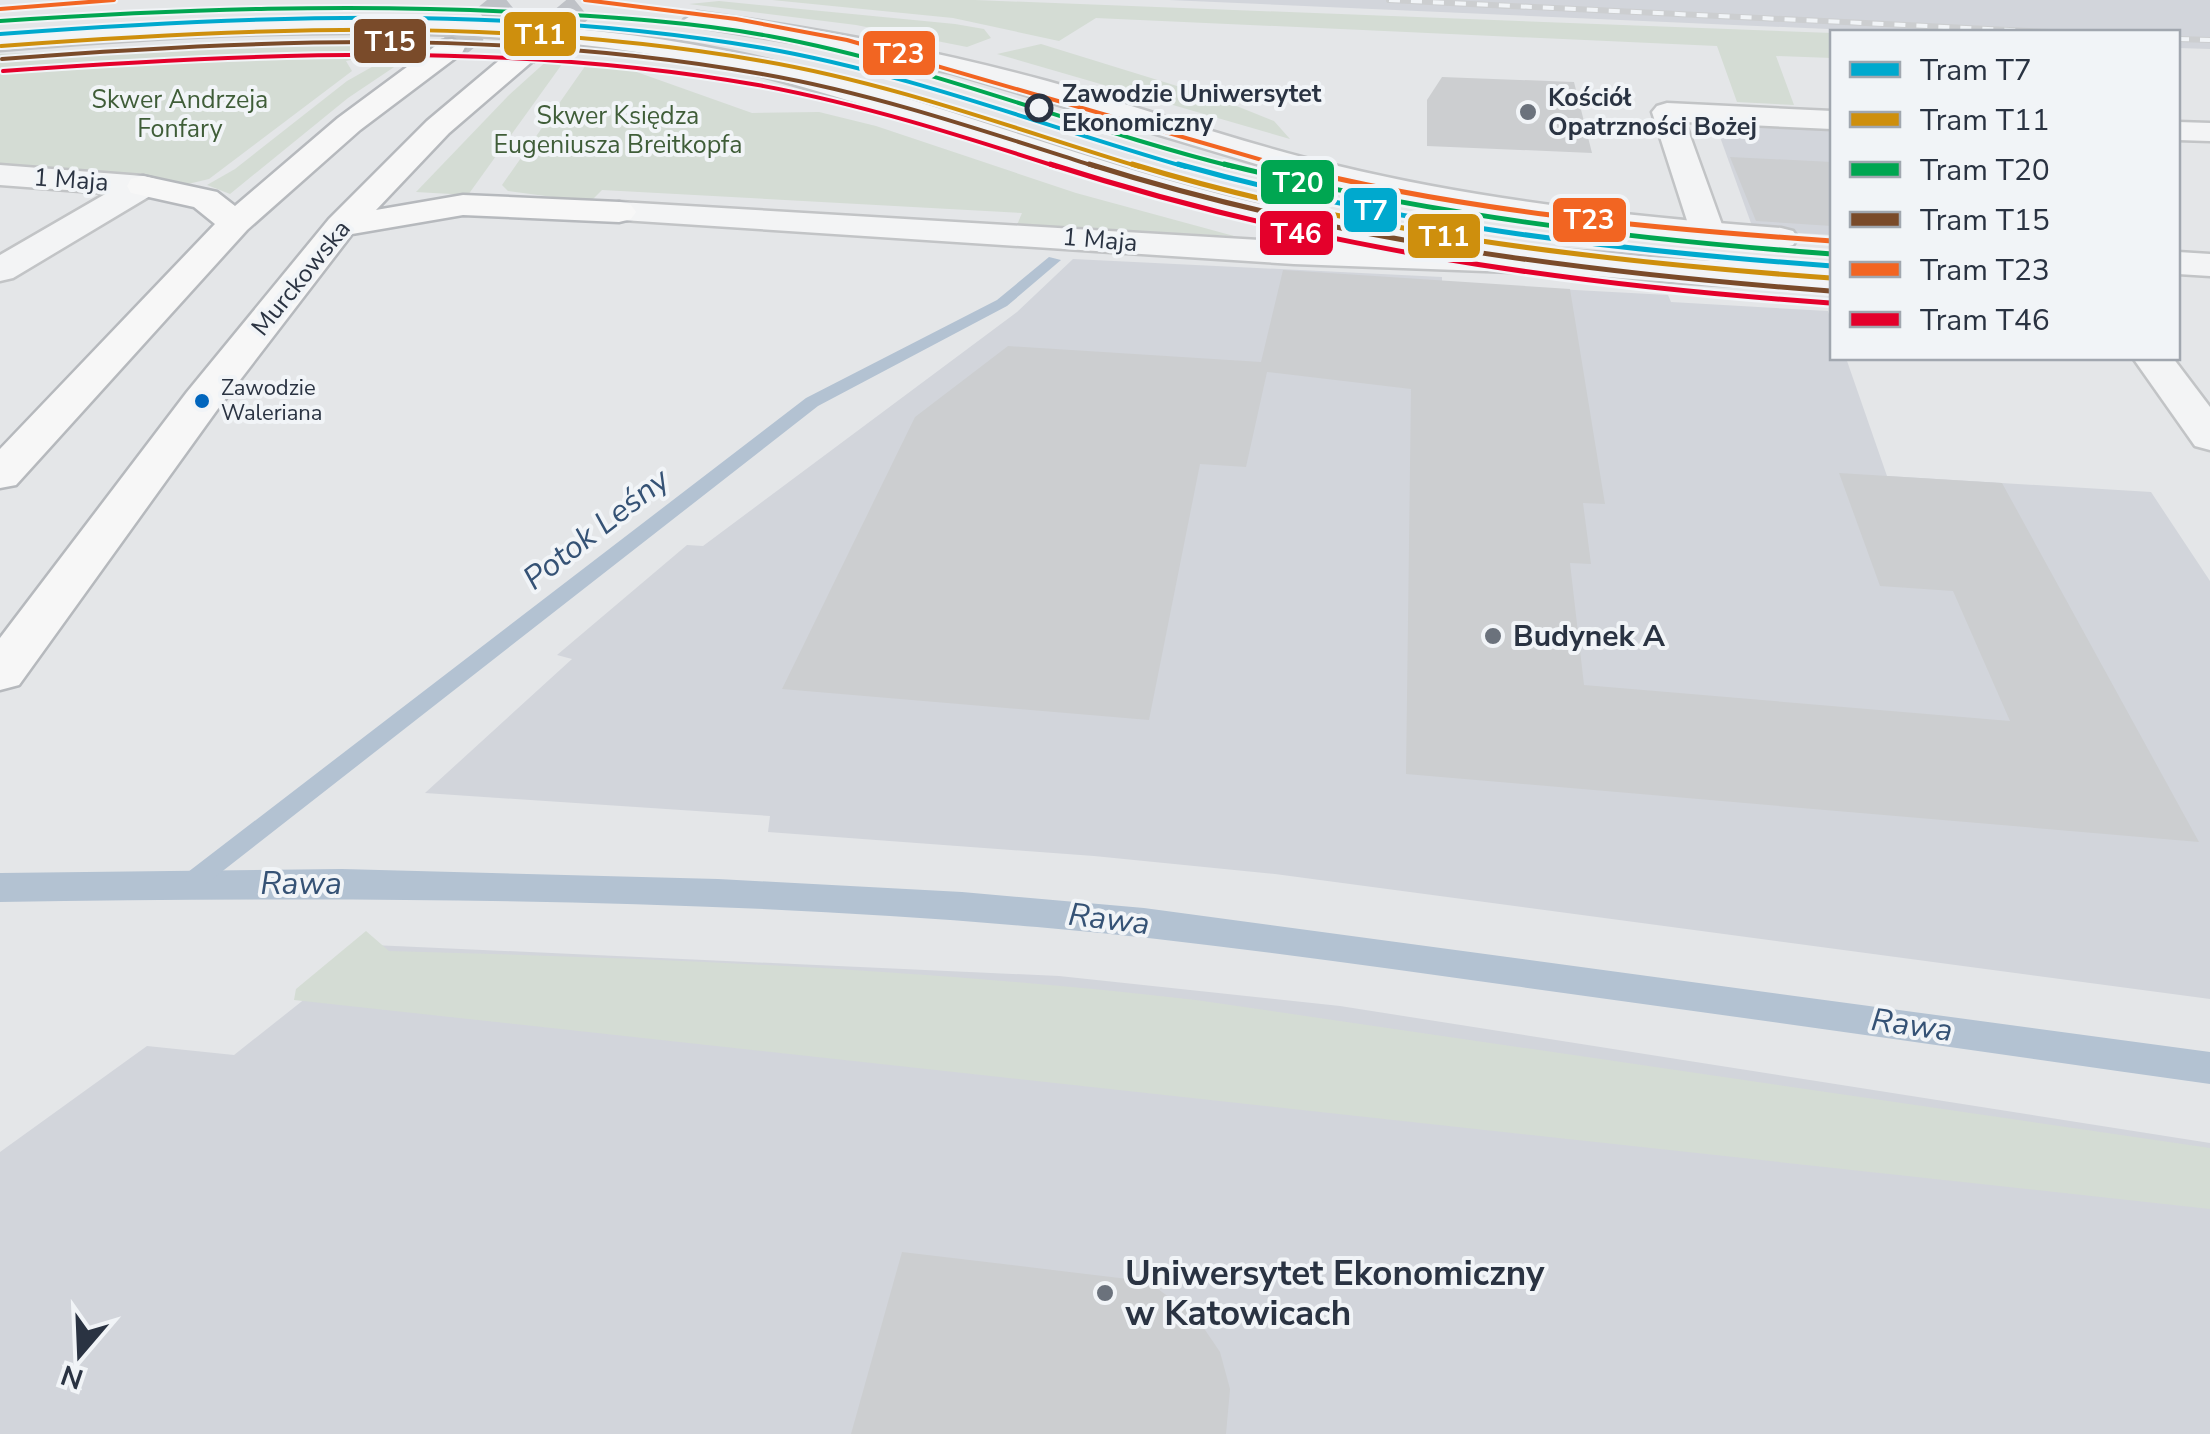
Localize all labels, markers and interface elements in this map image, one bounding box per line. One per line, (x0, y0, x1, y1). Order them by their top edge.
line badge: T11 (502, 10, 578, 58)
text: T11 (515, 16, 566, 54)
line badge: T15 (352, 17, 428, 65)
text: T15 (365, 23, 416, 61)
line badge: T23 (861, 29, 937, 77)
legend (1830, 30, 2180, 360)
text: T23 (874, 35, 925, 73)
text: Tram T7 (1920, 50, 2032, 91)
place label: Zawodzie Uniwersytet Ekonomiczny (1062, 77, 1322, 140)
place label: Kościół Opatrzności Bożej (1548, 81, 1757, 144)
park label: Skwer Andrzeja Fonfary (92, 83, 268, 146)
marker: Zawodzie Uniwersytet Ekonomiczny (1026, 95, 1052, 121)
park label: Skwer Księdza Eugeniusza Breitkopfa (493, 99, 743, 162)
text: Tram T11 (1920, 100, 2050, 141)
marker: Kościół Opatrzności Bożej (1517, 101, 1539, 123)
text: Tram T20 (1920, 150, 2050, 191)
line badge: T20 (1259, 158, 1336, 206)
street label: 1 Maja (32, 160, 110, 200)
text: T20 (1273, 164, 1324, 202)
line badge: T7 (1342, 186, 1399, 234)
text: T7 (1354, 192, 1388, 230)
line badge: T23 (1551, 196, 1628, 244)
text: Tram T15 (1920, 200, 2050, 241)
text: T23 (1564, 201, 1615, 239)
line badge: T46 (1258, 209, 1335, 257)
line badge: T11 (1406, 212, 1482, 260)
street label: Murckowska (244, 213, 358, 343)
text: T46 (1271, 215, 1322, 253)
text: T11 (1419, 218, 1470, 256)
street label: 1 Maja (1061, 220, 1139, 260)
text: Tram T23 (1920, 250, 2050, 291)
text: Tram T46 (1920, 300, 2050, 341)
place label: Zawodzie Waleriana (221, 373, 323, 428)
marker: Zawodzie Waleriana (192, 391, 212, 411)
water label: Potok Leśny (514, 457, 679, 600)
place label: Budynek A (1513, 616, 1666, 657)
marker: Budynek A (1482, 625, 1504, 647)
water label: Rawa (260, 862, 342, 905)
water label: Rawa (1066, 893, 1152, 945)
water label: Rawa (1869, 998, 1955, 1052)
place label: Uniwersytet Ekonomiczny w Katowicach (1125, 1250, 1545, 1337)
marker: Uniwersytet Ekonomiczny w Katowicach (1094, 1282, 1116, 1304)
north arrow (30, 1304, 130, 1404)
text: N (56, 1355, 88, 1398)

